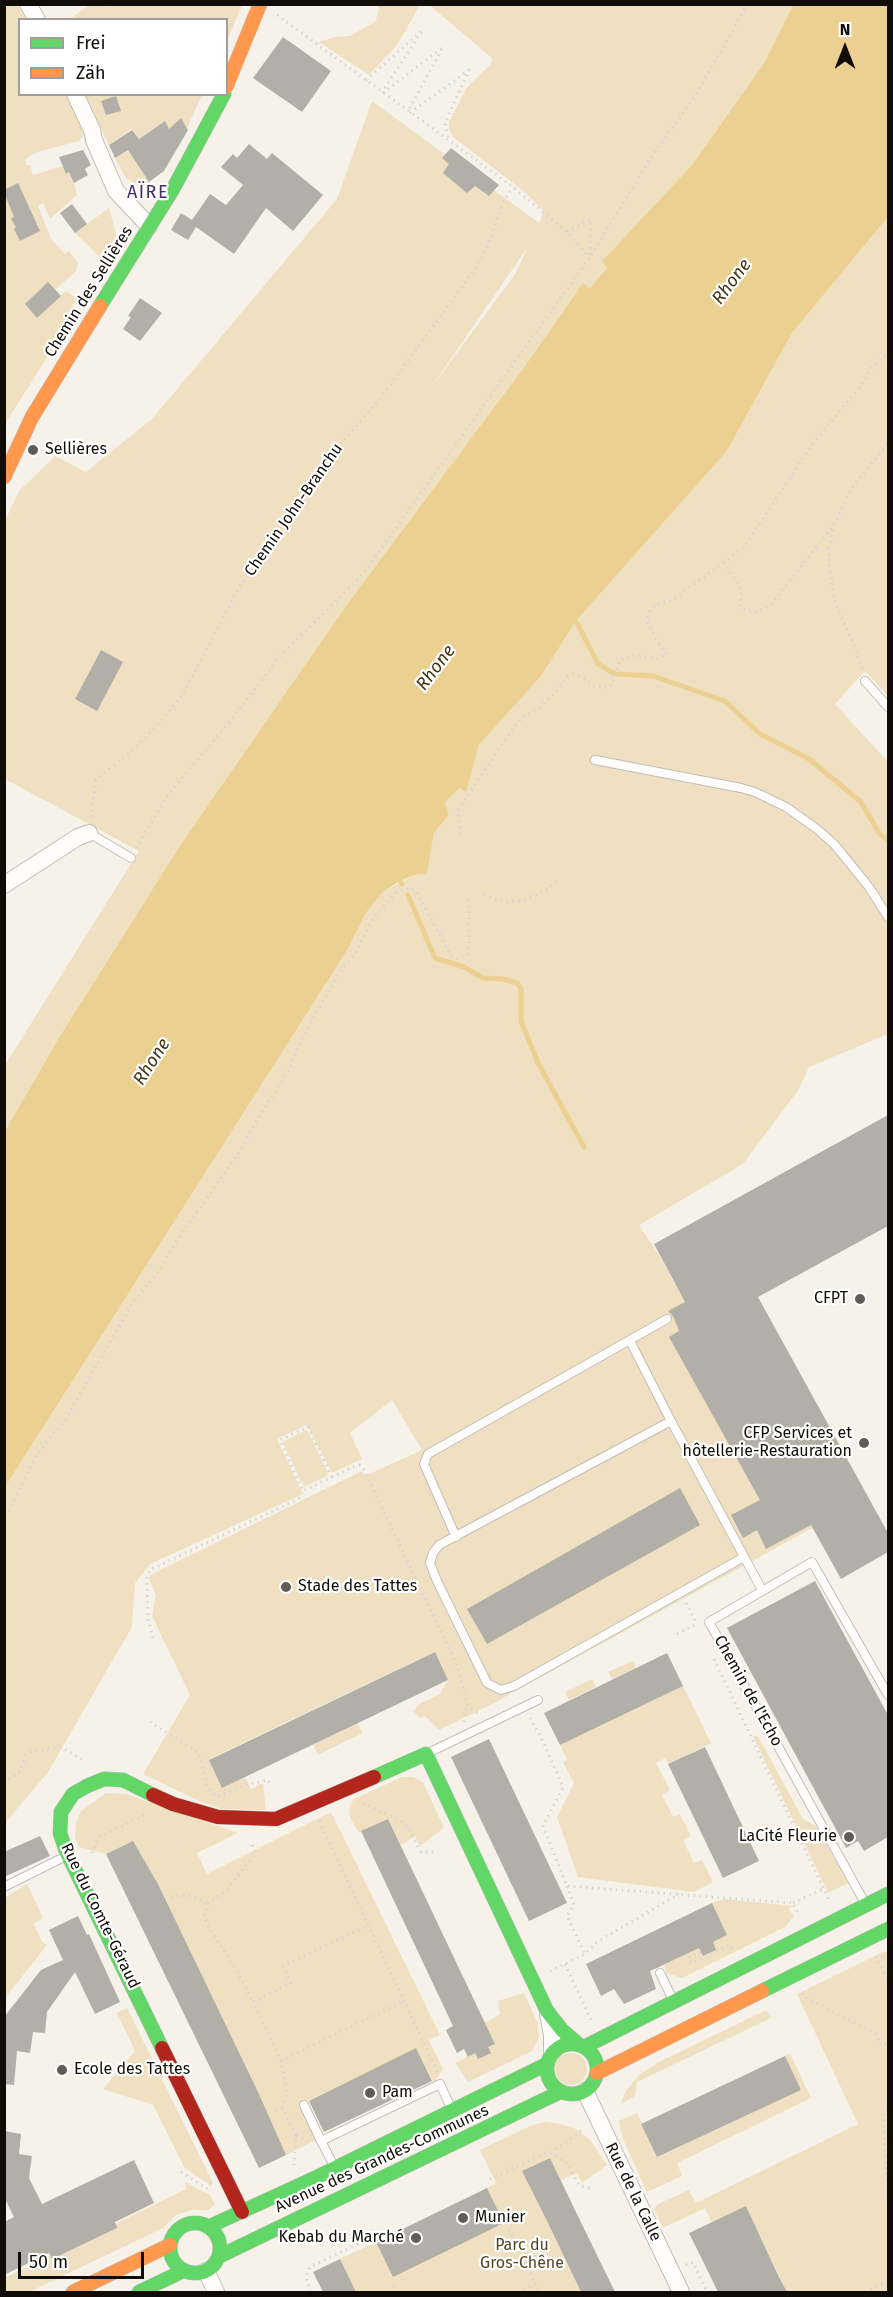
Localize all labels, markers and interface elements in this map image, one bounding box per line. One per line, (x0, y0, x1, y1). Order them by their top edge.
legend (18, 18, 228, 96)
north arrow (815, 18, 875, 78)
text: N (840, 20, 850, 39)
text: Frei (76, 32, 106, 54)
text: Zäh (76, 62, 105, 84)
district label: AÏRE (127, 182, 169, 204)
street label: Chemin des Sellières (41, 223, 137, 361)
water label: Rhone (708, 255, 756, 309)
place label: Sellières (45, 440, 107, 460)
street label: Chemin John-Branchu (241, 440, 347, 580)
marker: Sellières (26, 443, 40, 457)
water label: Rhone (412, 641, 460, 695)
water label: Rhone (129, 1035, 175, 1089)
place label: CFPT (814, 1289, 848, 1309)
marker: CFPT (853, 1292, 867, 1306)
place label: CFP Services et hôtellerie-Restauration (683, 1424, 852, 1462)
marker: CFP Services et hôtellerie-Restauration (857, 1436, 871, 1450)
place label: Stade des Tattes (298, 1577, 417, 1597)
marker: Stade des Tattes (279, 1580, 293, 1594)
street label: Chemin de l'Echo (710, 1632, 786, 1750)
place label: LaCité Fleurie (739, 1827, 837, 1847)
marker: LaCité Fleurie (842, 1830, 856, 1844)
street label: Rue du Comte-Géraud (56, 1840, 144, 1992)
place label: Ecole des Tattes (74, 2060, 190, 2080)
marker: Ecole des Tattes (55, 2063, 69, 2077)
place label: Pam (382, 2083, 413, 2103)
marker: Pam (363, 2086, 377, 2100)
street label: Avenue des Grandes-Communes (272, 2101, 492, 2217)
street label: Rue de la Calle (601, 2140, 665, 2244)
place label: Munier (475, 2208, 526, 2228)
marker: Munier (456, 2211, 470, 2225)
place label: Kebab du Marché (279, 2228, 404, 2248)
marker: Kebab du Marché (409, 2231, 423, 2245)
park label: Parc du Gros-Chêne (480, 2236, 564, 2274)
scale bar (21, 2240, 147, 2278)
text: 50 m (29, 2251, 68, 2273)

